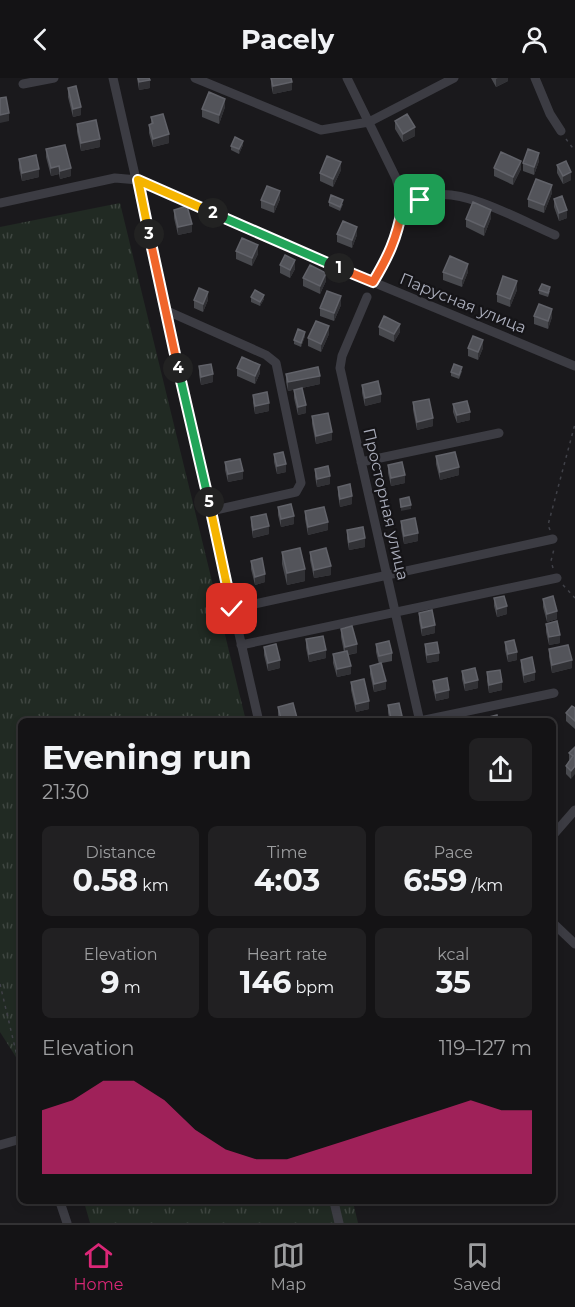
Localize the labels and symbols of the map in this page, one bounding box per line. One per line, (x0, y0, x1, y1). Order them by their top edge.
pin (394, 174, 445, 225)
pin: 2 (198, 198, 228, 228)
pin: 3 (134, 219, 164, 249)
pin: 1 (324, 253, 354, 283)
street label: Парусная улица (397, 269, 529, 337)
pin: 4 (163, 353, 193, 383)
street label: Просторная улица (359, 426, 413, 582)
pin: 5 (194, 487, 224, 517)
pin (206, 583, 257, 634)

